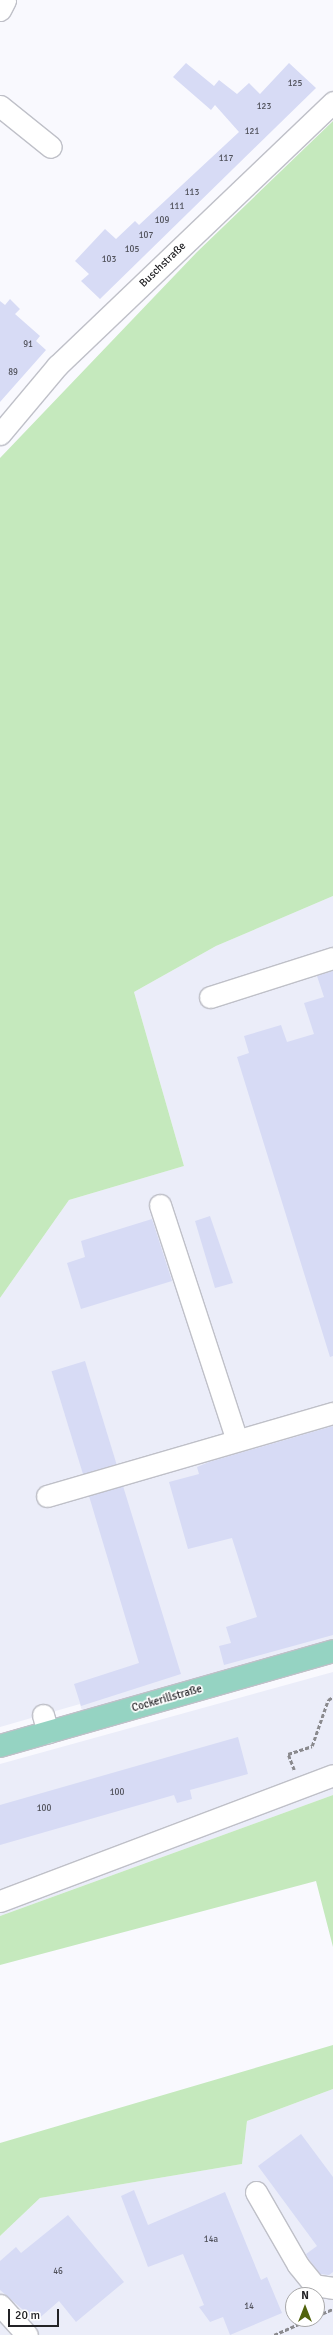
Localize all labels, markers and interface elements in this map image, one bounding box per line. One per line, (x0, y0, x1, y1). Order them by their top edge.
house number: 125 (288, 79, 302, 89)
house number: 123 (257, 102, 271, 112)
house number: 121 (245, 127, 259, 137)
house number: 117 (219, 154, 233, 164)
house number: 113 (185, 188, 199, 198)
house number: 111 (170, 202, 184, 212)
house number: 109 (155, 216, 169, 226)
house number: 107 (139, 231, 153, 241)
street label: Buschstraße (137, 240, 189, 290)
house number: 105 (125, 245, 139, 255)
house number: 103 (102, 255, 116, 265)
house number: 91 (23, 340, 33, 350)
house number: 89 (8, 368, 18, 378)
street label: Cockerillstraße (130, 1683, 204, 1715)
house number: 100 (110, 1788, 124, 1798)
house number: 100 (37, 1804, 51, 1814)
house number: 14a (204, 2235, 218, 2245)
house number: 46 (53, 2267, 63, 2277)
north arrow (285, 2287, 325, 2327)
text: N (301, 2289, 309, 2302)
scale bar (10, 2301, 61, 2327)
house number: 14 (244, 2302, 254, 2312)
text: 20 m (15, 2308, 40, 2323)

